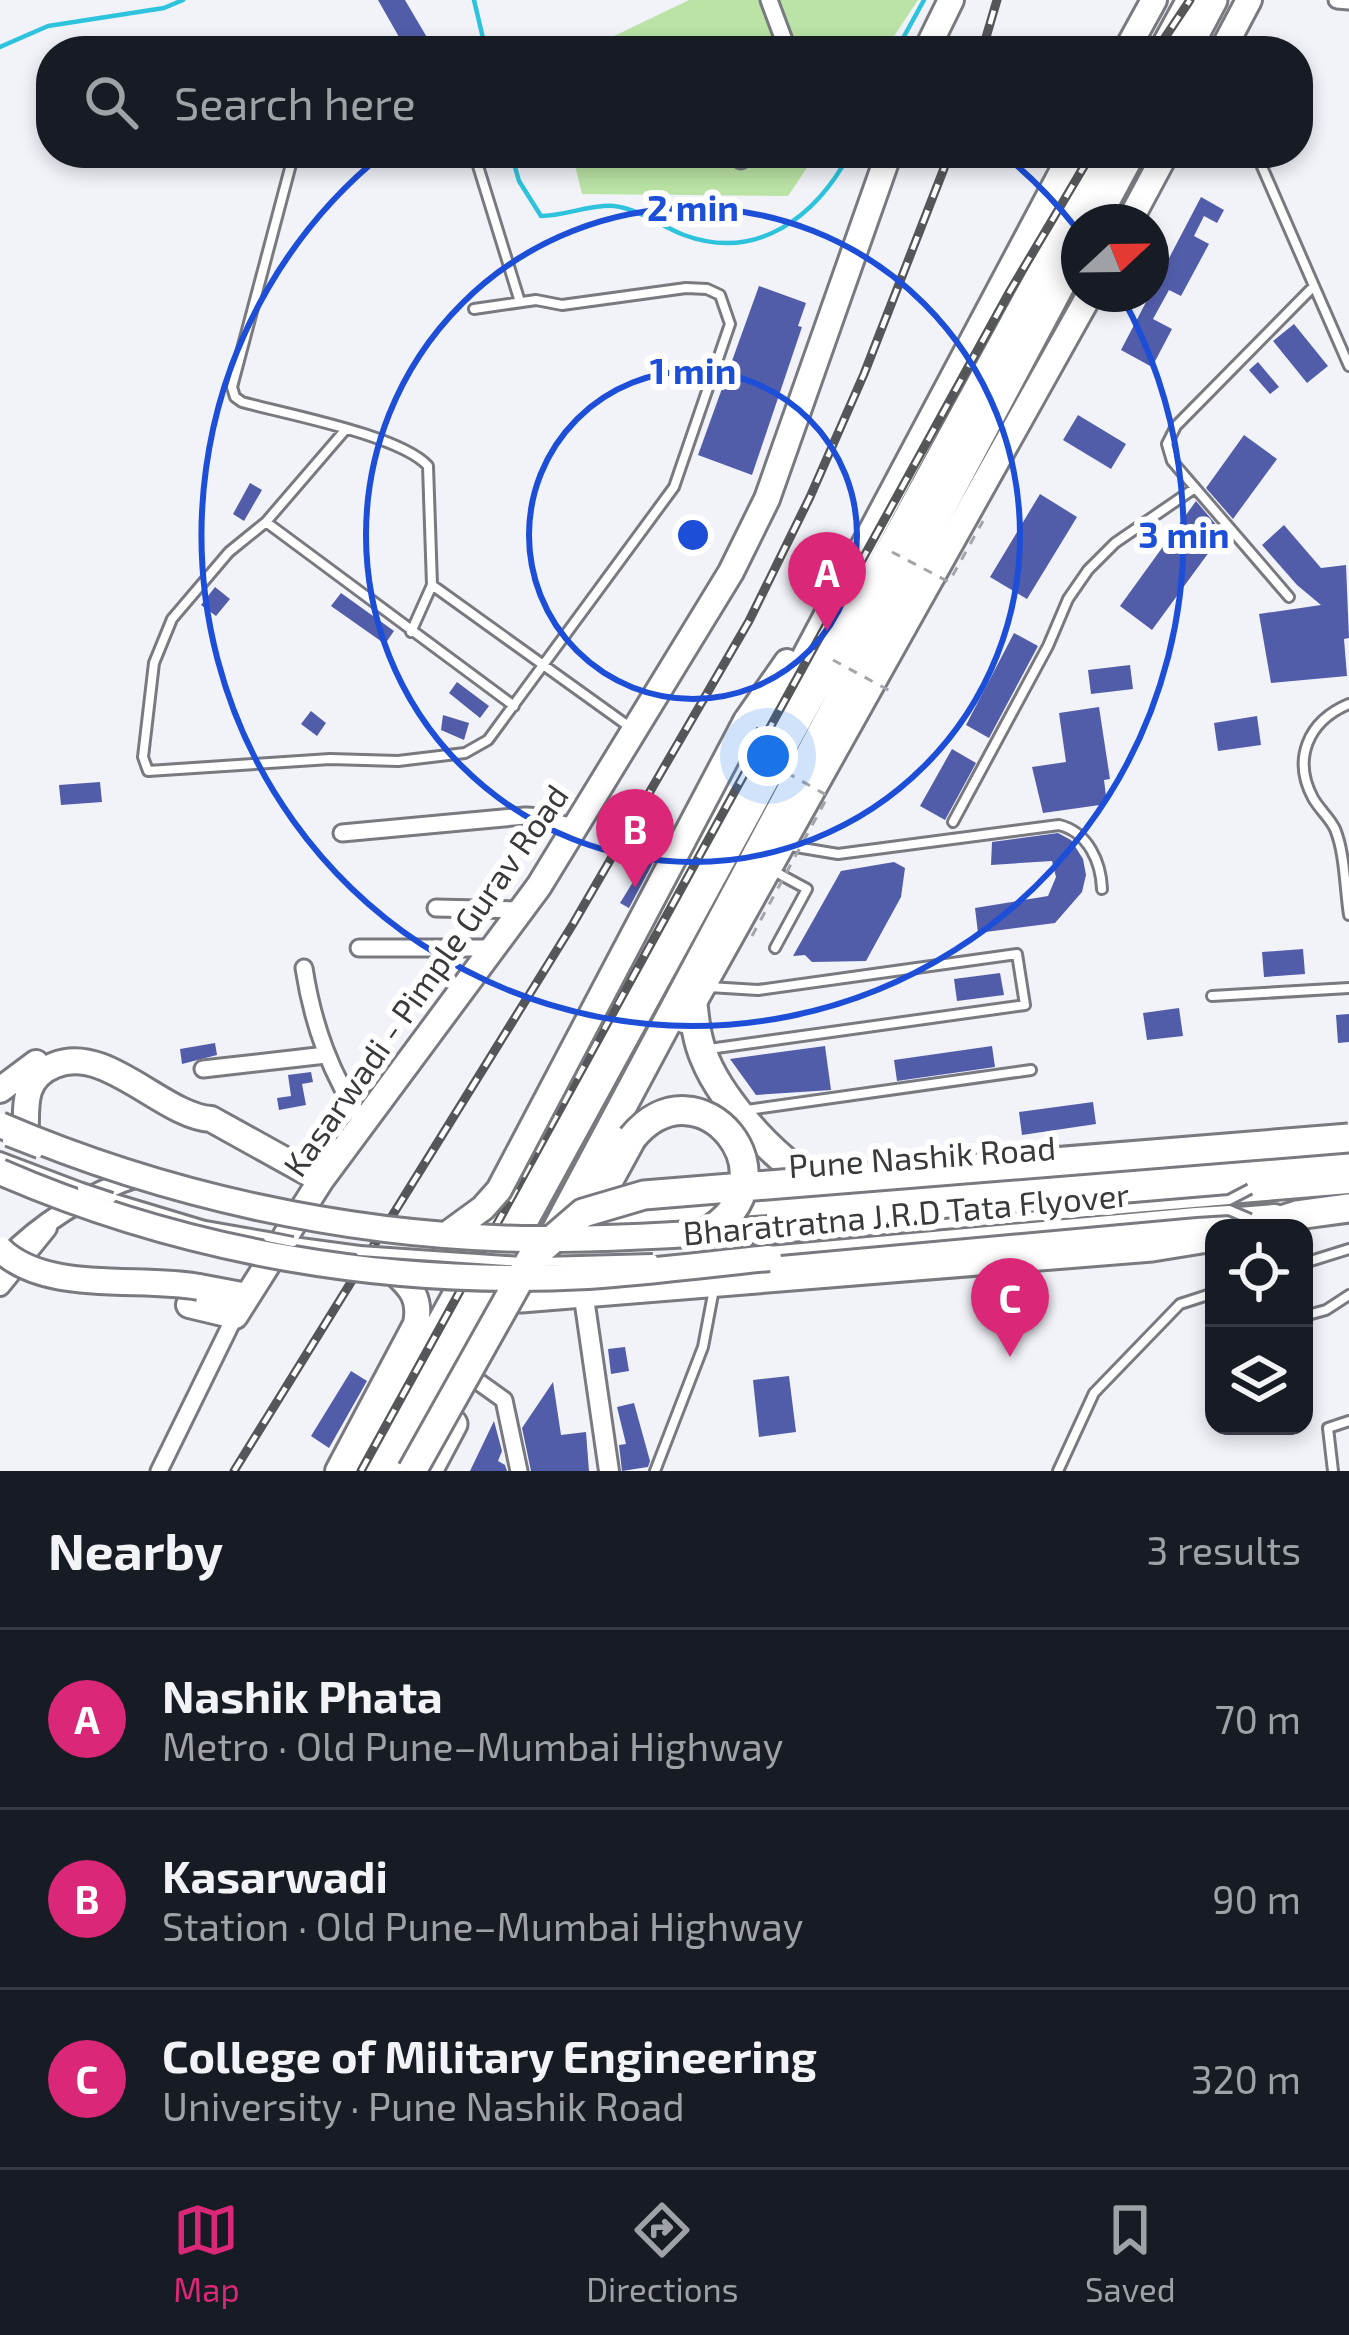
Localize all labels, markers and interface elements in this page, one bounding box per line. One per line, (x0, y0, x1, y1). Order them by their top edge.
search box (36, 36, 1313, 168)
icon: search (78, 69, 144, 135)
text: Search here (174, 75, 416, 129)
text: 2 min (647, 185, 739, 228)
north arrow (1061, 204, 1169, 312)
text: 1 min (650, 348, 736, 391)
text: 3 min (1138, 512, 1230, 555)
centre of rings (672, 514, 714, 556)
pin: A (788, 532, 866, 631)
your location (738, 726, 798, 786)
street label: Kasarwadi - Pimple Gurav Road (274, 776, 576, 1184)
pin: B (596, 789, 674, 888)
street label: Pune Nashik Road (787, 1127, 1057, 1185)
street label: Bharatratna J.R.D Tata Flyover (681, 1174, 1131, 1252)
map controls (1205, 1219, 1313, 1435)
button: locate (1205, 1219, 1313, 1327)
pin: C (971, 1258, 1049, 1357)
button: layers (1205, 1327, 1313, 1435)
text: Nearby (48, 1519, 223, 1580)
text: 3 results (1147, 1526, 1301, 1573)
text: Nashik Phata (162, 1668, 443, 1722)
text: A (74, 1695, 100, 1742)
text: 70 m (1215, 1695, 1301, 1742)
text: Metro · Old Pune–Mumbai Highway (162, 1722, 783, 1769)
text: Kasarwadi (162, 1848, 388, 1902)
text: B (75, 1875, 99, 1922)
text: 90 m (1212, 1875, 1301, 1922)
text: Station · Old Pune–Mumbai Highway (162, 1902, 803, 1949)
text: College of Military Engineering (162, 2028, 817, 2082)
text: C (76, 2055, 98, 2102)
text: 320 m (1191, 2055, 1301, 2102)
text: University · Pune Nashik Road (162, 2082, 685, 2129)
tab: Map (173, 2197, 240, 2309)
tab: Directions (586, 2197, 738, 2309)
tab: Saved (1085, 2197, 1176, 2309)

